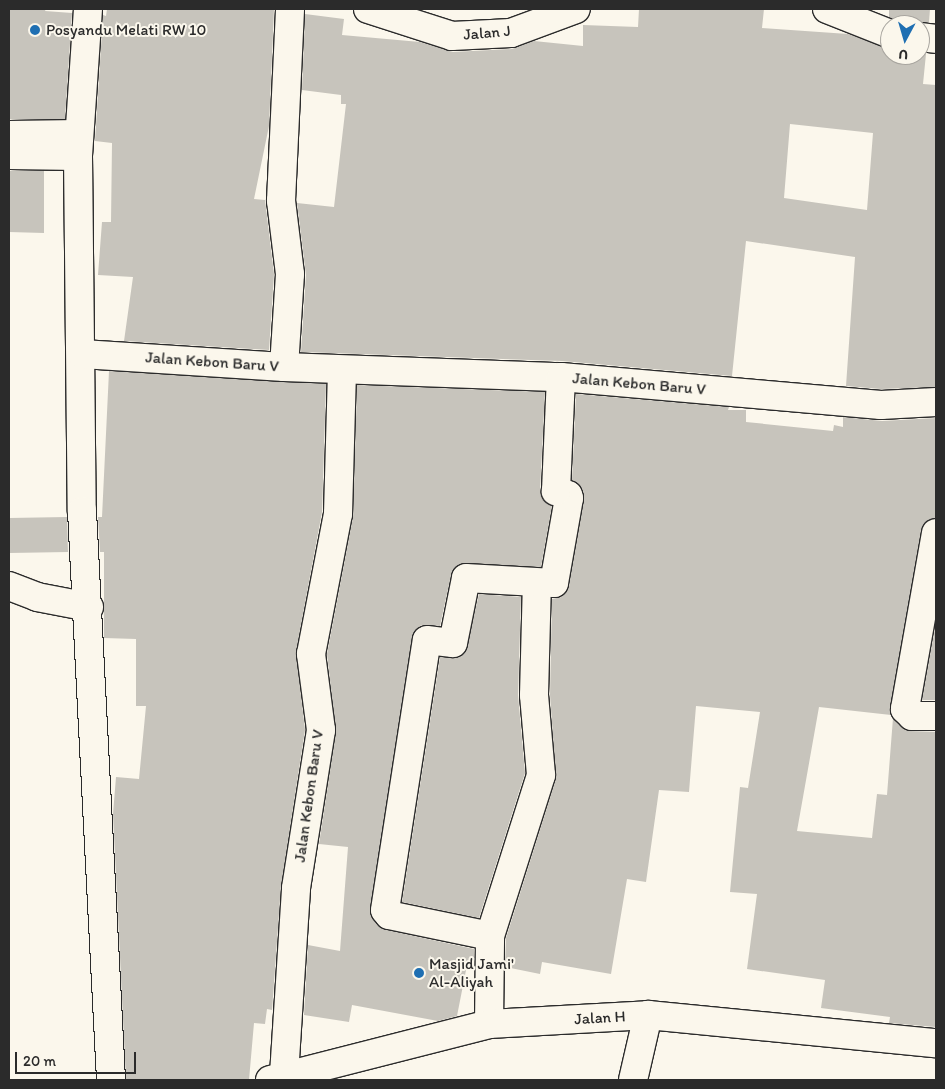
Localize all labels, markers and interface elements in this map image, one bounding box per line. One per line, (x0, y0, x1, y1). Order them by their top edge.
north arrow (880, 15, 930, 65)
place label: Posyandu Melati RW 10 (46, 20, 206, 40)
street label: Jalan J (462, 21, 512, 45)
marker: Posyandu Melati RW 10 (28, 23, 42, 37)
text: U (898, 45, 909, 63)
street label: Jalan Kebon Baru V (145, 348, 279, 376)
street label: Jalan Kebon Baru V (572, 369, 706, 399)
street label: Jalan Kebon Baru V (290, 729, 328, 863)
place label: Masjid Jami' Al-Aliyah (429, 954, 514, 992)
marker: Masjid Jami' Al-Aliyah (413, 967, 425, 979)
street label: Jalan H (574, 1007, 626, 1029)
scale bar (18, 1042, 139, 1074)
text: 20 m (23, 1052, 56, 1070)

